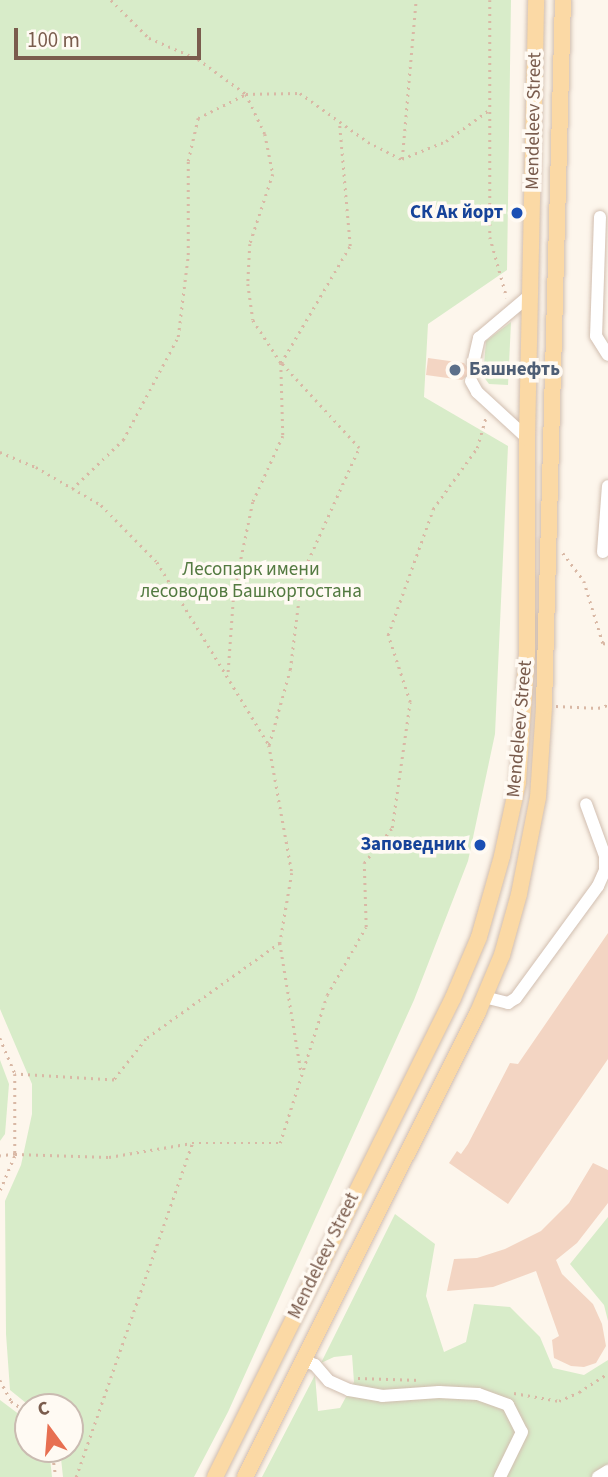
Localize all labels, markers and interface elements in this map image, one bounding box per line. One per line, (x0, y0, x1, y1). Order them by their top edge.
scale bar (18, 14, 205, 58)
text: 100 m (27, 25, 80, 55)
street label: Mendeleev Street (521, 52, 547, 190)
place label: СК Ак йорт (410, 202, 503, 224)
marker: СК Ак йорт (509, 205, 525, 221)
place label: Башнефть (469, 359, 560, 381)
marker: Башнефть (447, 362, 463, 378)
park label: Лесопарк имени лесоводов Башкортостана (140, 559, 362, 603)
street label: Mendeleev Street (503, 659, 537, 799)
place label: Заповедник (360, 834, 466, 856)
marker: Заповедник (472, 837, 488, 853)
street label: Mendeleev Street (284, 1189, 364, 1323)
north arrow (14, 1393, 84, 1463)
text: С (35, 1395, 53, 1424)

